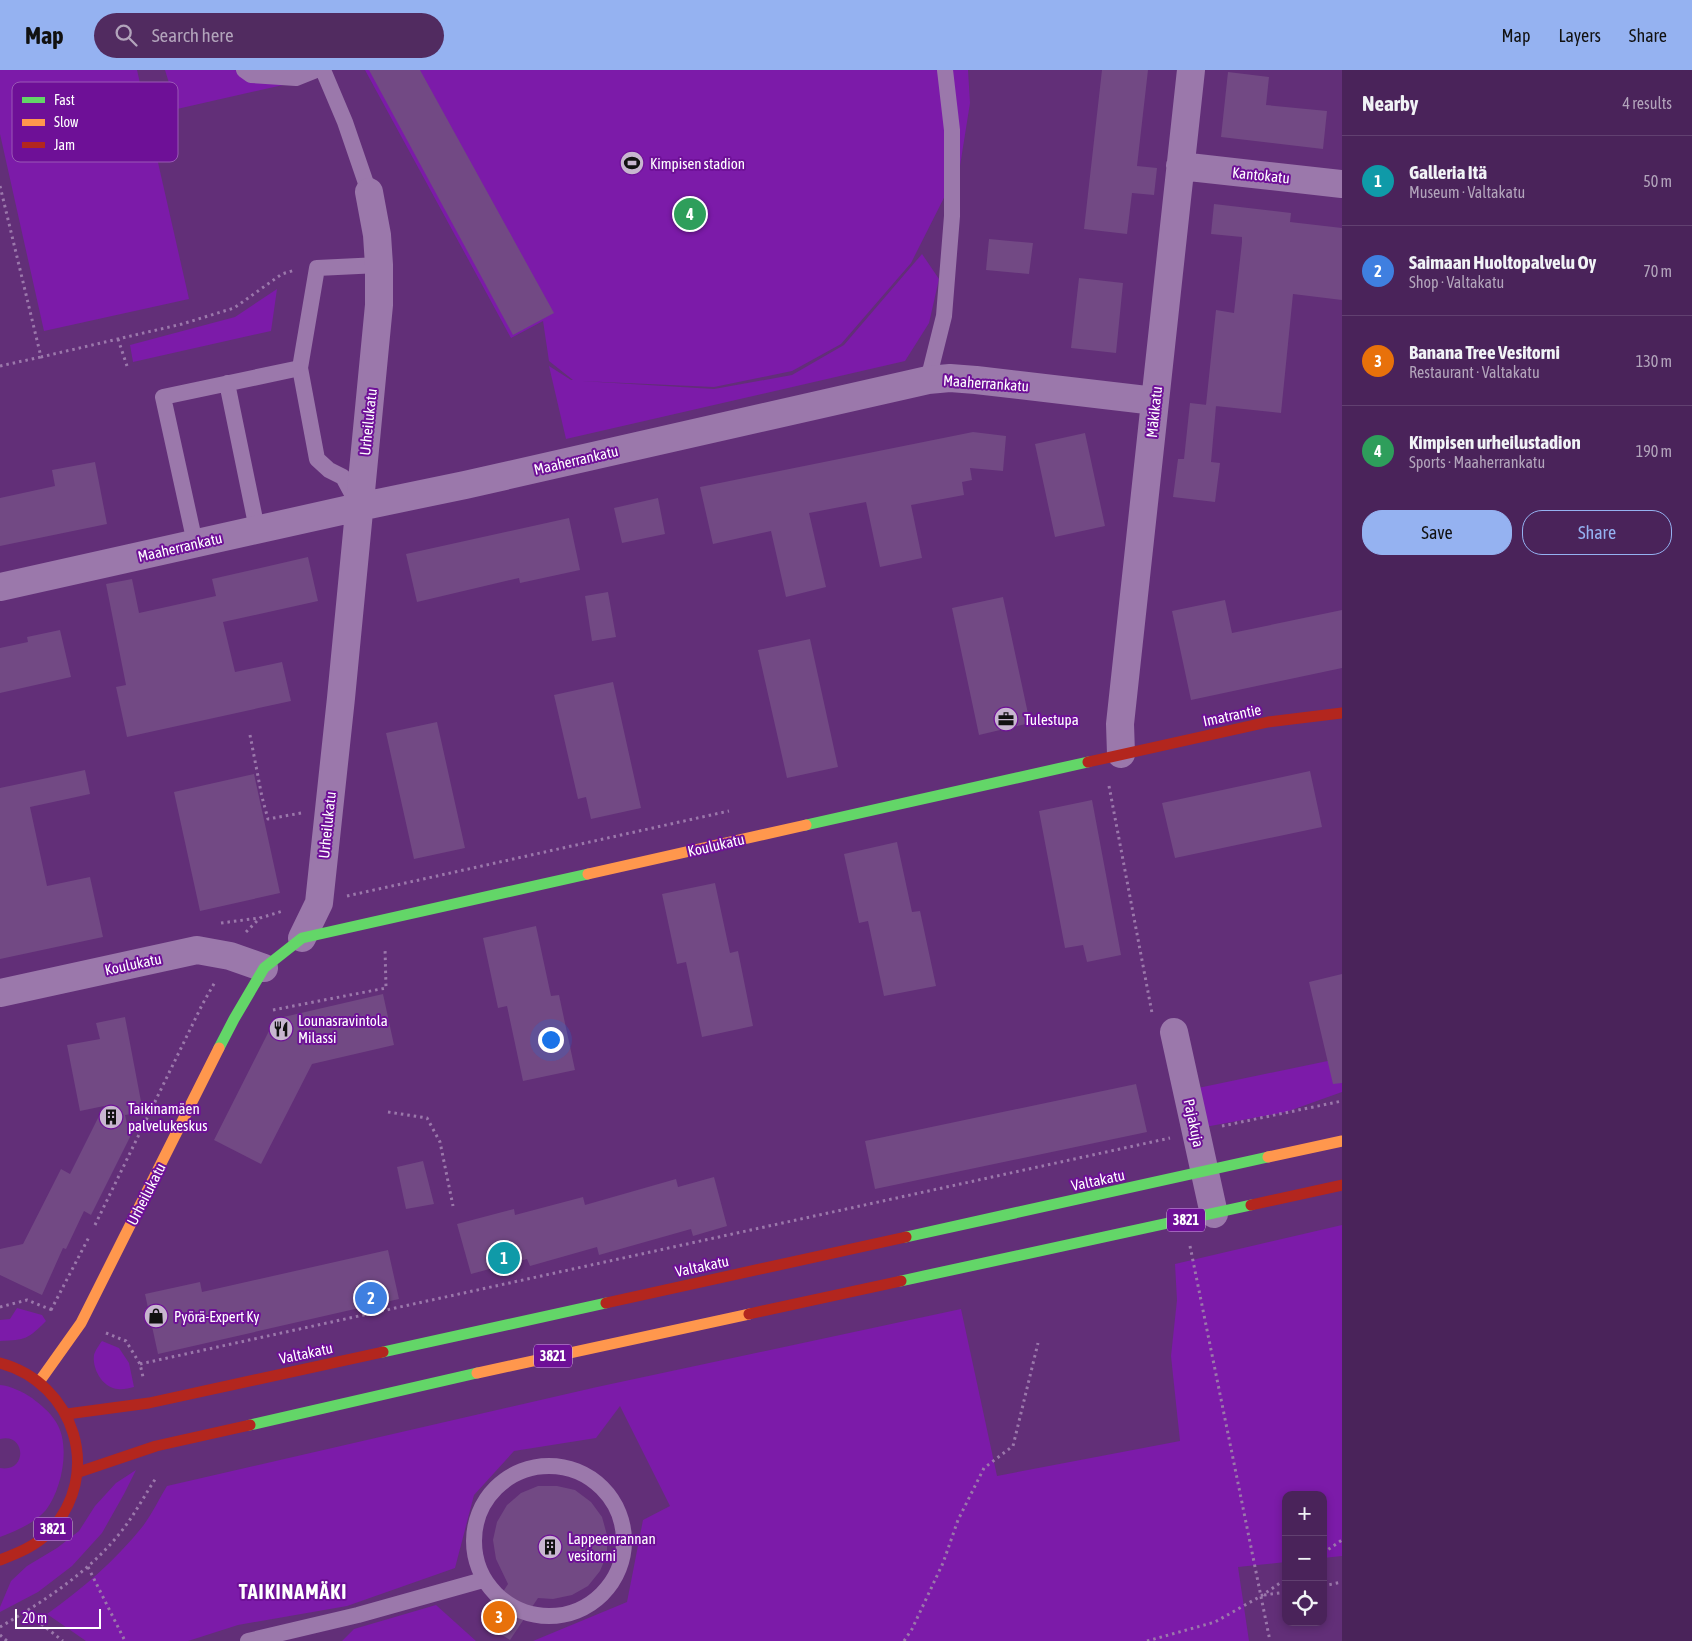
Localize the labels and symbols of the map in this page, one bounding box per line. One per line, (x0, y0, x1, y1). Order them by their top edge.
legend (12, 82, 178, 162)
text: Fast (54, 92, 75, 108)
text: Slow (54, 114, 79, 130)
text: Jam (54, 137, 75, 153)
sports icon: Kimpisen stadion (619, 150, 645, 176)
place label: Kimpisen stadion (650, 155, 745, 172)
street label: Kantokatu (1231, 164, 1291, 186)
pin: 4 (674, 195, 706, 233)
street label: Maaherrankatu (942, 372, 1030, 394)
street label: Mäkikatu (1143, 385, 1165, 439)
street label: Urheilukatu (356, 388, 380, 456)
street label: Maaherrankatu (532, 442, 620, 478)
street label: Maaherrankatu (136, 529, 224, 565)
street label: Imatrantie (1201, 701, 1263, 729)
office icon: Tulestupa (993, 706, 1019, 732)
place label: Tulestupa (1024, 711, 1079, 728)
street label: Urheilukatu (315, 791, 339, 859)
street label: Koulukatu (686, 830, 746, 860)
street label: Koulukatu (103, 950, 163, 978)
place label: Lounasravintola Milassi (298, 1012, 388, 1046)
restaurant icon: Lounasravintola Milassi (268, 1016, 294, 1042)
your location (538, 1027, 564, 1053)
street label: Pajakuja (1181, 1097, 1207, 1149)
place label: Taikinamäen palvelukeskus (128, 1100, 208, 1134)
building icon: Taikinamäen palvelukeskus (98, 1104, 124, 1130)
street label: Urheilukatu (123, 1160, 169, 1228)
street label: Valtakatu (1070, 1166, 1126, 1194)
road number: 3821 (1167, 1208, 1205, 1232)
pin: 1 (488, 1239, 520, 1277)
street label: Valtakatu (674, 1252, 730, 1280)
pin: 2 (355, 1279, 387, 1317)
shop icon: Pyörä-Expert Ky (143, 1303, 169, 1329)
place label: Pyörä-Expert Ky (174, 1308, 259, 1325)
street label: Valtakatu (278, 1339, 334, 1367)
road number: 3821 (534, 1344, 572, 1368)
road number: 3821 (34, 1518, 72, 1540)
place label: Lappeenrannan vesitorni (568, 1530, 656, 1564)
building icon: Lappeenrannan vesitorni (537, 1534, 563, 1560)
district label: TAIKINAMÄKI (239, 1580, 347, 1603)
pin: 3 (483, 1598, 515, 1636)
scale bar (15, 1606, 101, 1629)

